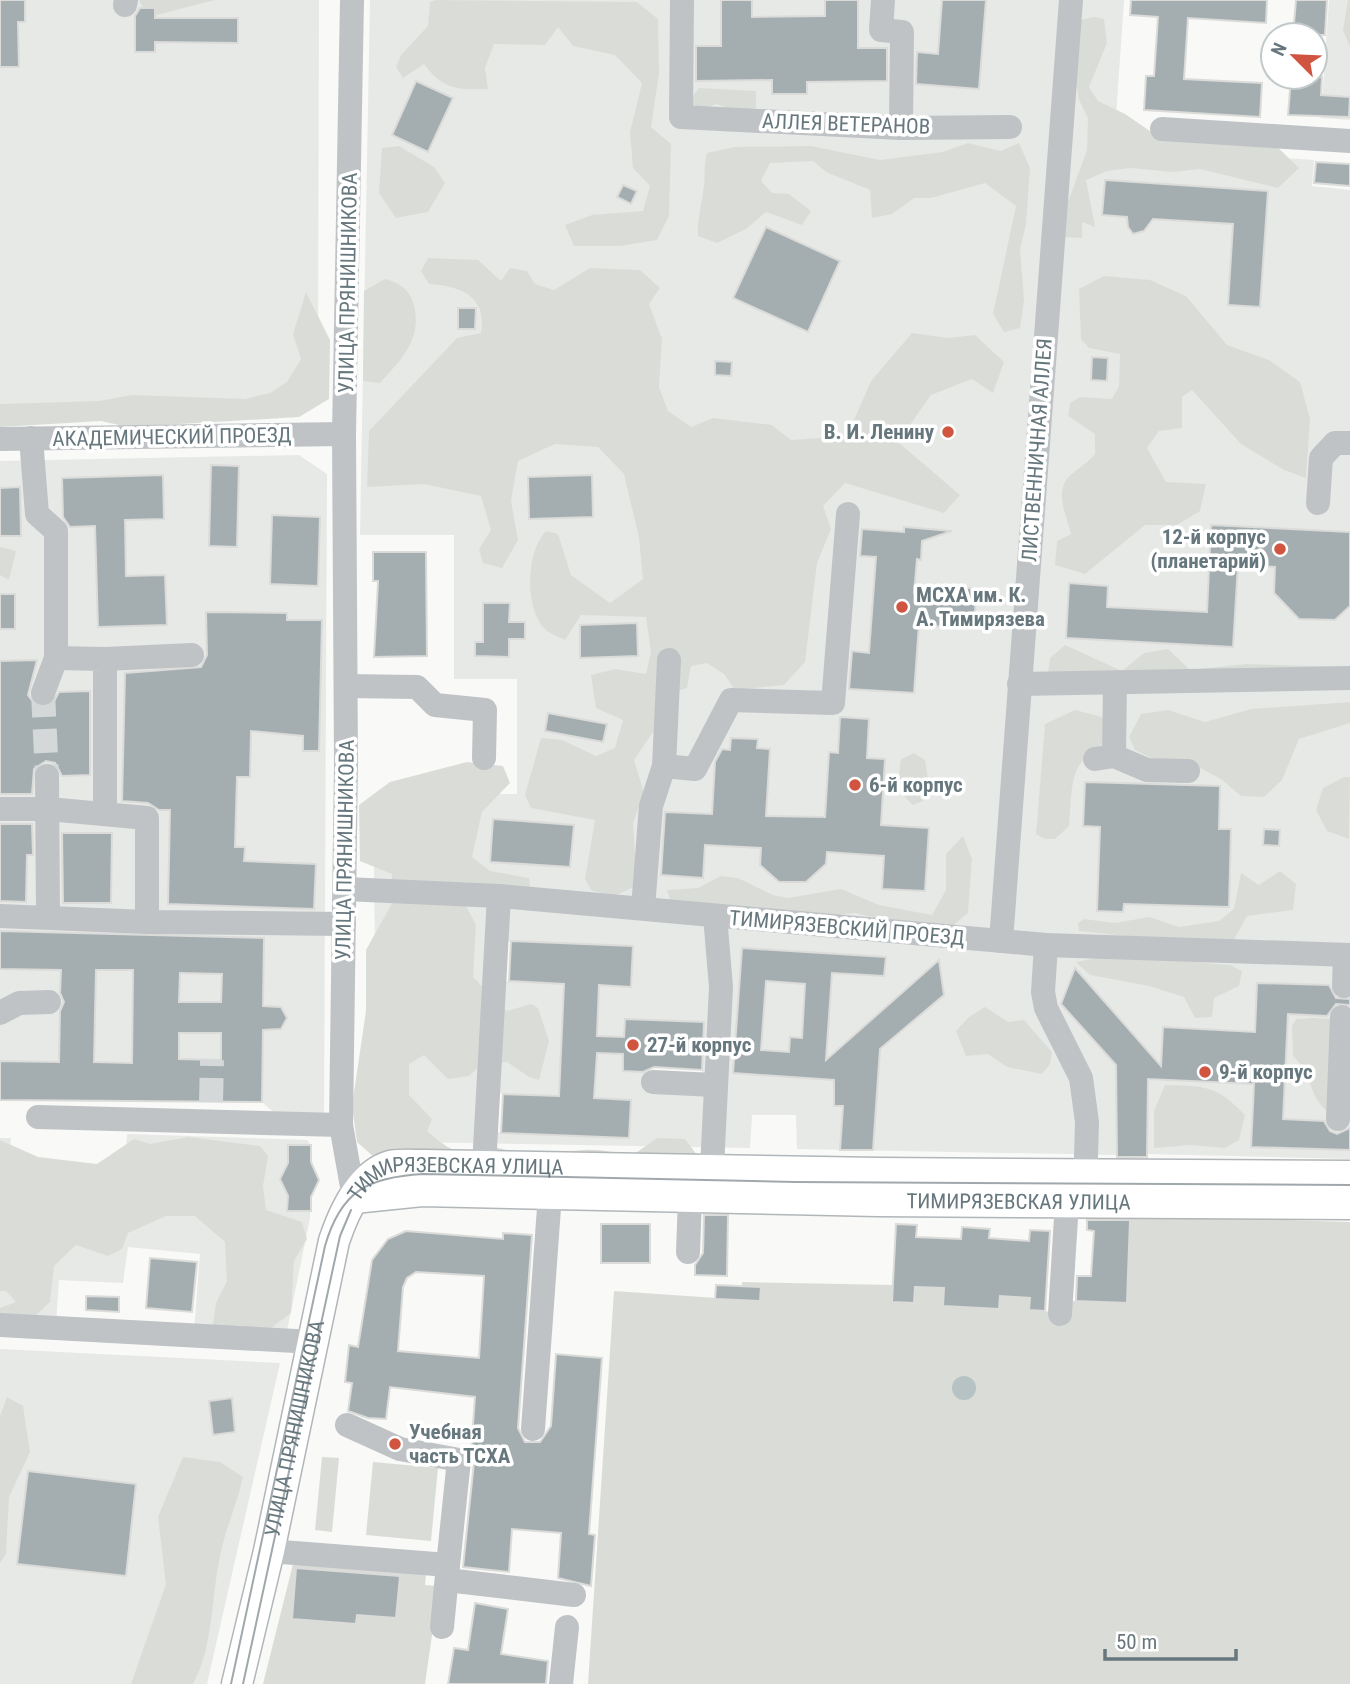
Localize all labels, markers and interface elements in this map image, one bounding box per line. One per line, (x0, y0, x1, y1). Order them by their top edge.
north arrow (1259, 21, 1329, 91)
text: N (1266, 39, 1292, 59)
street label: АЛЛЕЯ ВЕТЕРАНОВ (761, 109, 931, 139)
street label: УЛИЦА ПРЯНИШНИКОВА (334, 172, 362, 394)
street label: ЛИСТВЕННИЧНАЯ АЛЛЕЯ (1017, 337, 1057, 563)
place label: В. И. Ленину (824, 420, 935, 444)
street label: АКАДЕМИЧЕСКИЙ ПРОЕЗД (52, 423, 292, 451)
marker: В. И. Ленину (940, 424, 956, 440)
place label: 12-й корпус (планетарий) (1150, 525, 1266, 573)
marker: 12-й корпус (планетарий) (1272, 541, 1288, 557)
place label: МСХА им. К. А. Тимирязева (916, 583, 1045, 631)
marker: МСХА им. К. А. Тимирязева (894, 599, 910, 615)
street label: УЛИЦА ПРЯНИШНИКОВА (331, 739, 359, 961)
place label: 6-й корпус (869, 773, 963, 797)
marker: 6-й корпус (847, 777, 863, 793)
street label: ТИМИРЯЗЕВСКИЙ ПРОЕЗД (728, 906, 966, 950)
place label: 27-й корпус (647, 1033, 752, 1057)
marker: 27-й корпус (625, 1037, 641, 1053)
place label: 9-й корпус (1219, 1060, 1313, 1084)
marker: 9-й корпус (1197, 1064, 1213, 1080)
street label: ТИМИРЯЗЕВСКАЯ УЛИЦА (343, 1153, 564, 1205)
street label: ТИМИРЯЗЕВСКАЯ УЛИЦА (906, 1189, 1131, 1215)
street label: УЛИЦА ПРЯНИШНИКОВА (260, 1318, 329, 1539)
place label: Учебная часть ТСХА (409, 1420, 511, 1468)
marker: Учебная часть ТСХА (387, 1436, 403, 1452)
scale bar (1105, 1618, 1236, 1662)
text: 50 m (1116, 1630, 1157, 1654)

